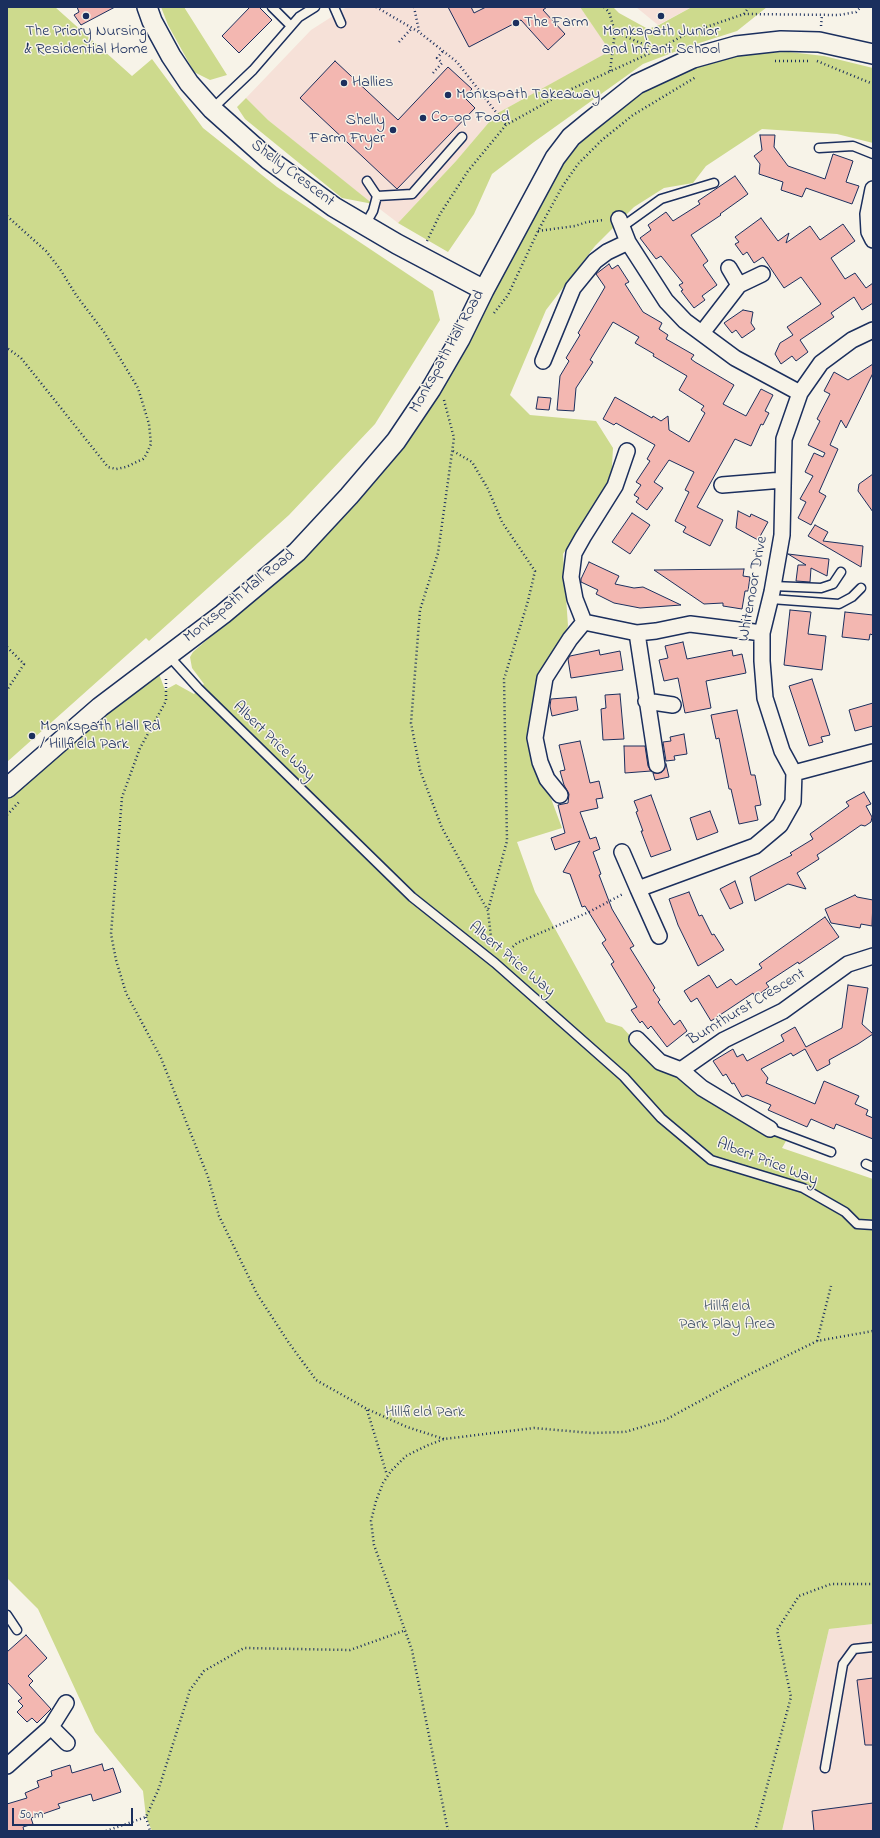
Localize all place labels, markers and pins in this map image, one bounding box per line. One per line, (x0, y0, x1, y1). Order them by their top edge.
marker: The Priory Nursing & Residential Home (81, 11, 91, 21)
marker: Monkspath Junior and Infant School (656, 11, 666, 21)
place label: The Farm (524, 13, 588, 33)
marker: The Farm (511, 18, 521, 28)
place label: The Priory Nursing & Residential Home (24, 22, 148, 60)
place label: Monkspath Junior and Infant School (602, 22, 720, 60)
place label: Hallies (352, 73, 394, 93)
marker: Hallies (339, 78, 349, 88)
place label: Monkspath Takeaway (456, 85, 600, 105)
marker: Monkspath Takeaway (443, 90, 453, 100)
place label: Co-op Food (431, 108, 510, 128)
place label: Shelly Farm Fryer (310, 111, 385, 149)
marker: Co-op Food (418, 113, 428, 123)
marker: Shelly Farm Fryer (388, 125, 398, 135)
place label: Monkspath Hall Rd / Hillfield Park (40, 717, 161, 755)
marker: Monkspath Hall Rd / Hillfield Park (27, 731, 37, 741)

